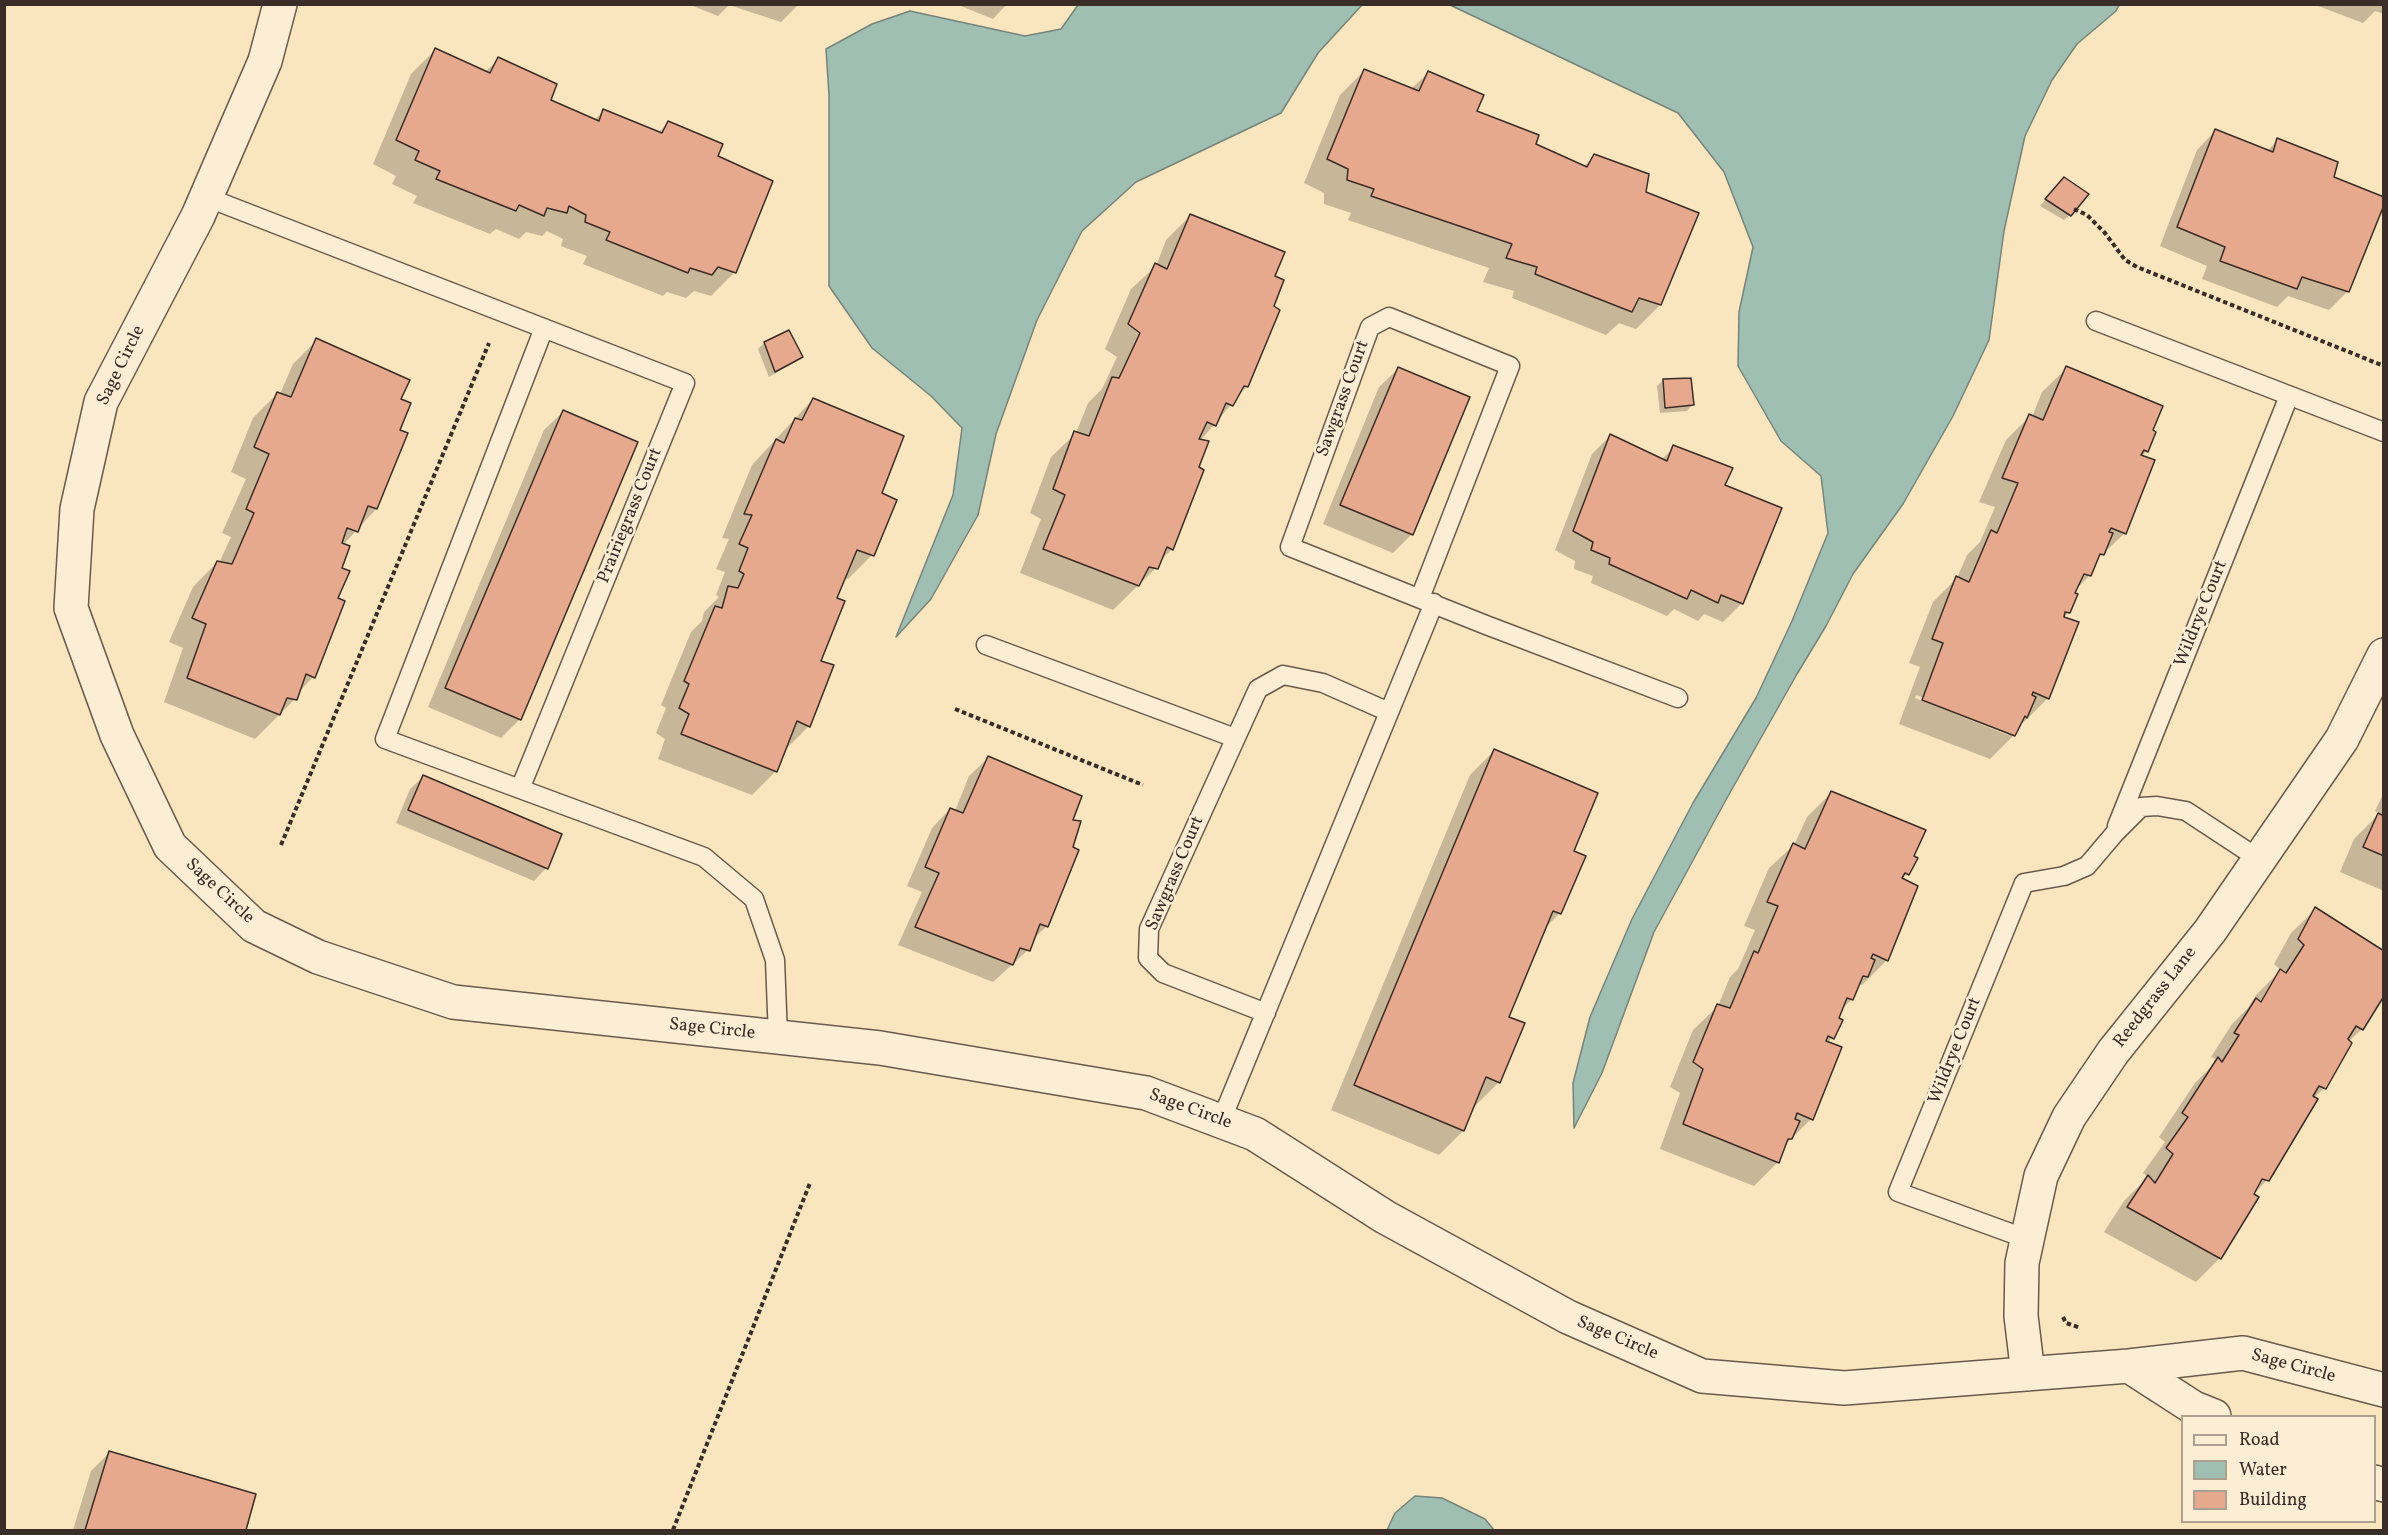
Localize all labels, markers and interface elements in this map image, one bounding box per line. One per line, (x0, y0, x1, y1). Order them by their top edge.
street label: Sage Circle (93, 322, 151, 410)
street label: Sawgrass Court (1313, 338, 1375, 460)
street label: Prairiegrass Court (594, 445, 668, 587)
street label: Wildrye Court (2171, 558, 2233, 670)
street label: Sawgrass Court (1142, 813, 1210, 935)
street label: Sage Circle (180, 855, 258, 929)
street label: Reedgrass Lane (2110, 943, 2202, 1053)
street label: Wildrye Court (1925, 995, 1987, 1107)
street label: Sage Circle (668, 1015, 756, 1045)
street label: Sage Circle (1146, 1085, 1234, 1135)
street label: Sage Circle (1573, 1312, 1661, 1366)
street label: Sage Circle (2248, 1345, 2338, 1389)
legend (2181, 1415, 2376, 1523)
text: Road (2239, 1428, 2280, 1453)
text: Water (2239, 1458, 2287, 1483)
text: Building (2239, 1488, 2307, 1513)

